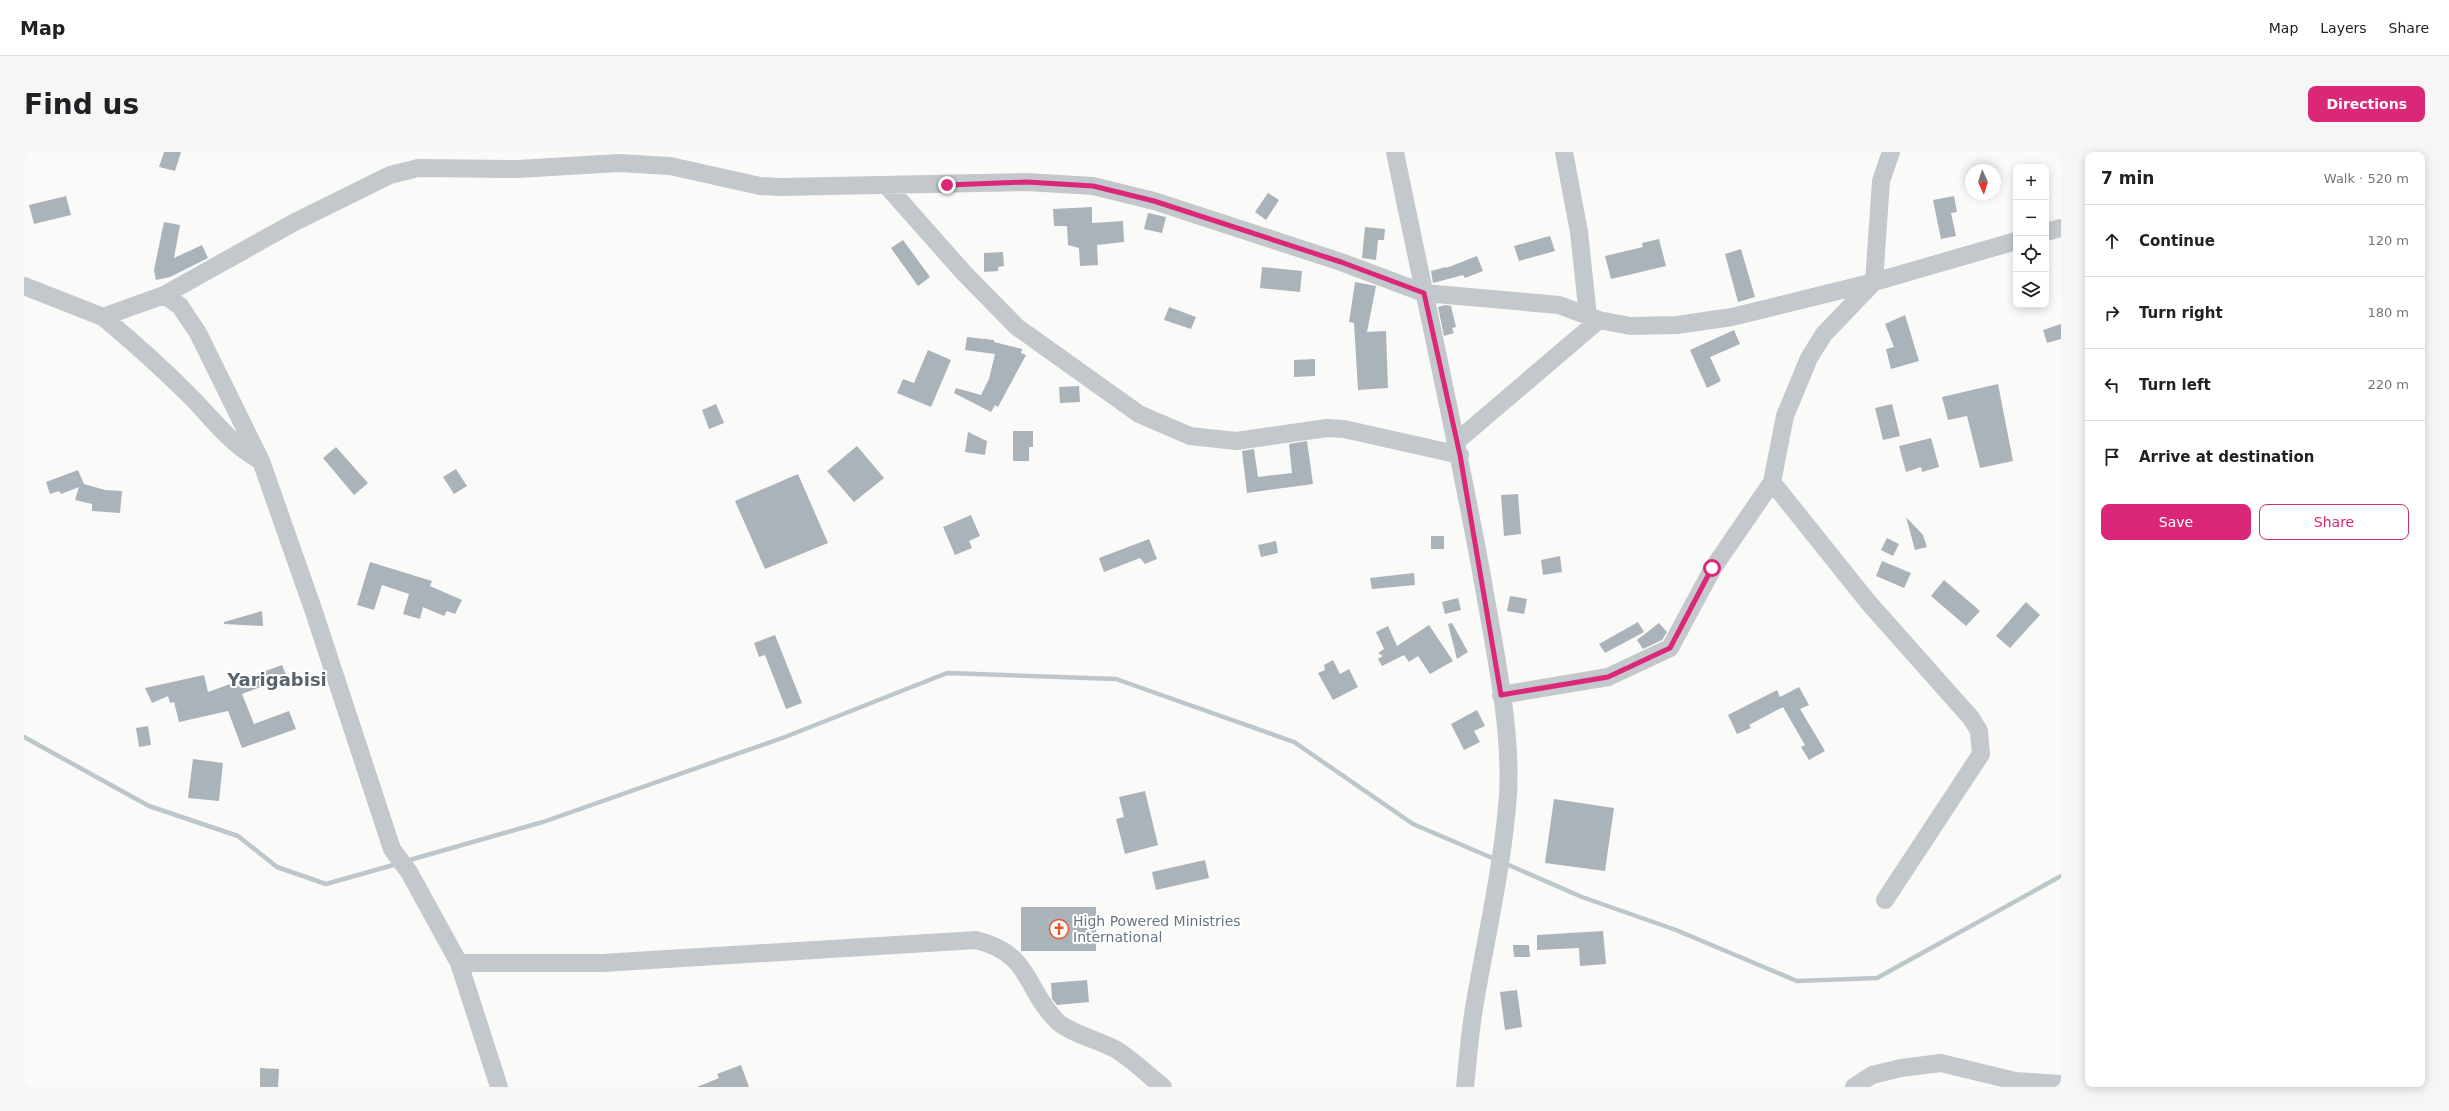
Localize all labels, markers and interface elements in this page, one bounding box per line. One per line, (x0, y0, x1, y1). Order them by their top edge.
text: Map (20, 17, 65, 39)
text: Map (2269, 20, 2298, 36)
text: Layers (2320, 20, 2367, 36)
text: Share (2389, 20, 2429, 36)
button: Directions (2308, 86, 2425, 122)
text: Find us (24, 88, 139, 121)
north arrow (1965, 164, 2001, 200)
map controls (2013, 164, 2049, 308)
button: + (2013, 164, 2049, 200)
text: 7 min (2101, 168, 2154, 188)
text: Walk · 520 m (2324, 171, 2409, 186)
route end (938, 176, 956, 194)
button: − (2013, 200, 2049, 236)
icon: ahead (2101, 230, 2123, 252)
text: Continue (2139, 232, 2215, 250)
text: 120 m (2367, 233, 2409, 248)
button: locate (2013, 236, 2049, 272)
button: layers (2013, 272, 2049, 308)
icon: right (2101, 302, 2123, 324)
text: Turn right (2139, 304, 2223, 322)
text: 180 m (2367, 305, 2409, 320)
icon: left (2101, 374, 2123, 396)
text: Turn left (2139, 376, 2211, 394)
text: 220 m (2367, 377, 2409, 392)
icon: arrive (2101, 446, 2123, 468)
text: Arrive at destination (2139, 448, 2314, 466)
button: Save (2101, 504, 2251, 540)
button: Share (2259, 504, 2409, 540)
route start (1703, 559, 1721, 577)
district label: Yarigabisi (226, 669, 327, 690)
place label: High Powered Ministries International (1073, 913, 1241, 945)
church icon: High Powered Ministries International (1048, 918, 1070, 940)

